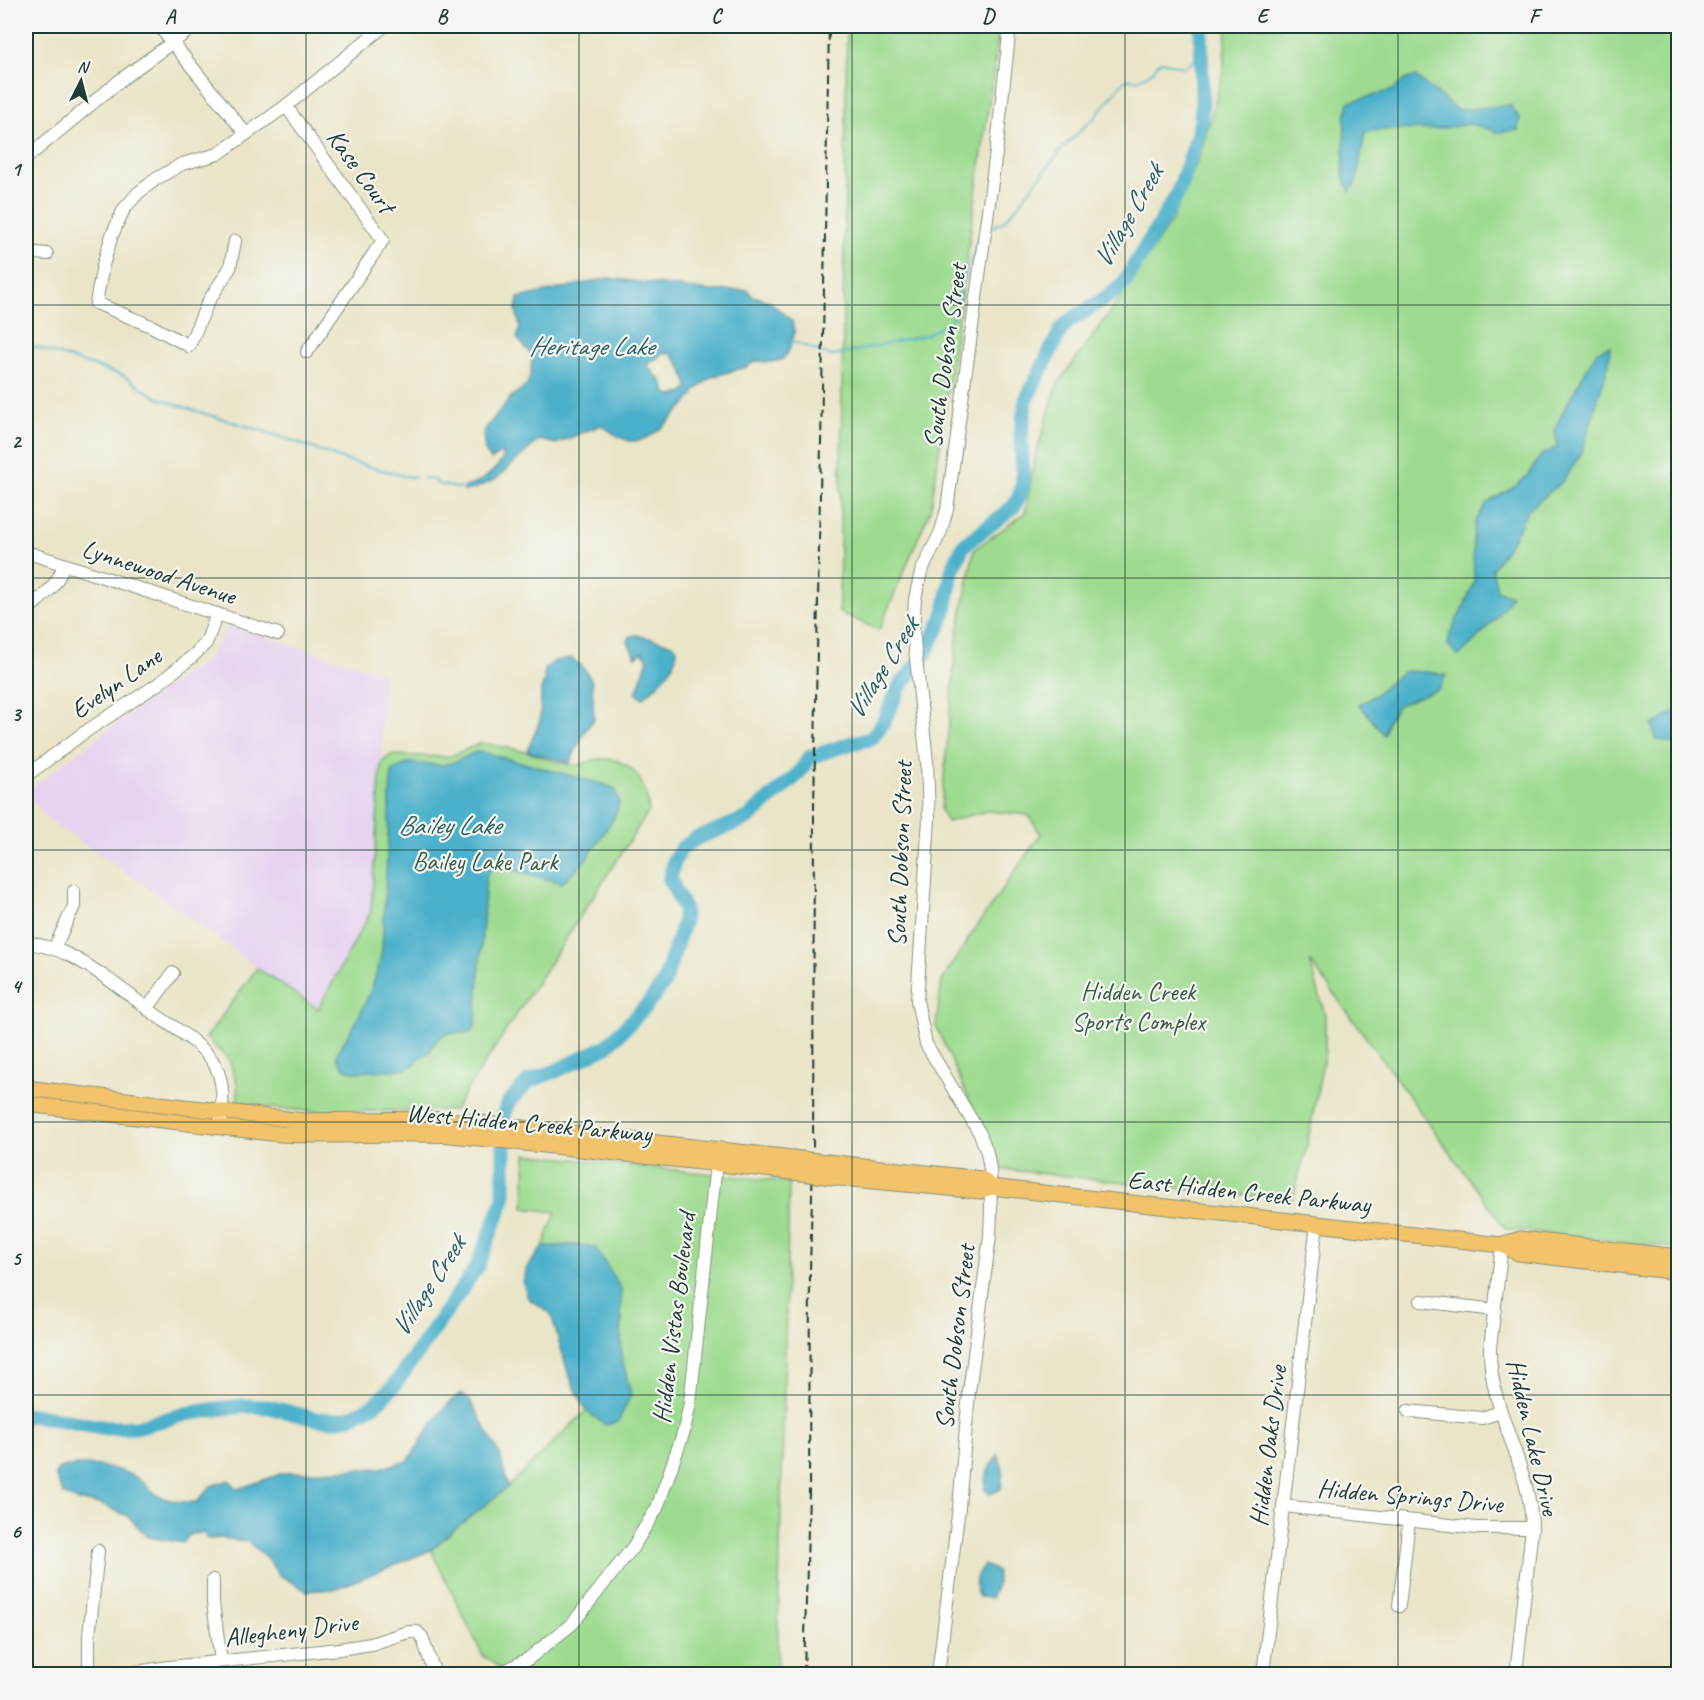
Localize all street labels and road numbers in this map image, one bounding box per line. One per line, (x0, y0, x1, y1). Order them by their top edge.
street label: Kase Court (319, 122, 405, 222)
street label: South Dobson Street (916, 259, 975, 450)
street label: Lynnewood Avenue (78, 532, 241, 613)
street label: Evelyn Lane (64, 639, 169, 726)
street label: South Dobson Street (880, 758, 920, 947)
street label: West Hidden Creek Parkway (405, 1096, 655, 1150)
street label: East Hidden Creek Parkway (1126, 1163, 1374, 1221)
street label: Hidden Vistas Boulevard (645, 1207, 704, 1425)
street label: South Dobson Street (927, 1241, 983, 1431)
street label: Hidden Lake Drive (1499, 1356, 1567, 1520)
street label: Hidden Oaks Drive (1242, 1362, 1294, 1528)
street label: Hidden Springs Drive (1316, 1471, 1506, 1521)
street label: Allegheny Drive (223, 1605, 362, 1655)

